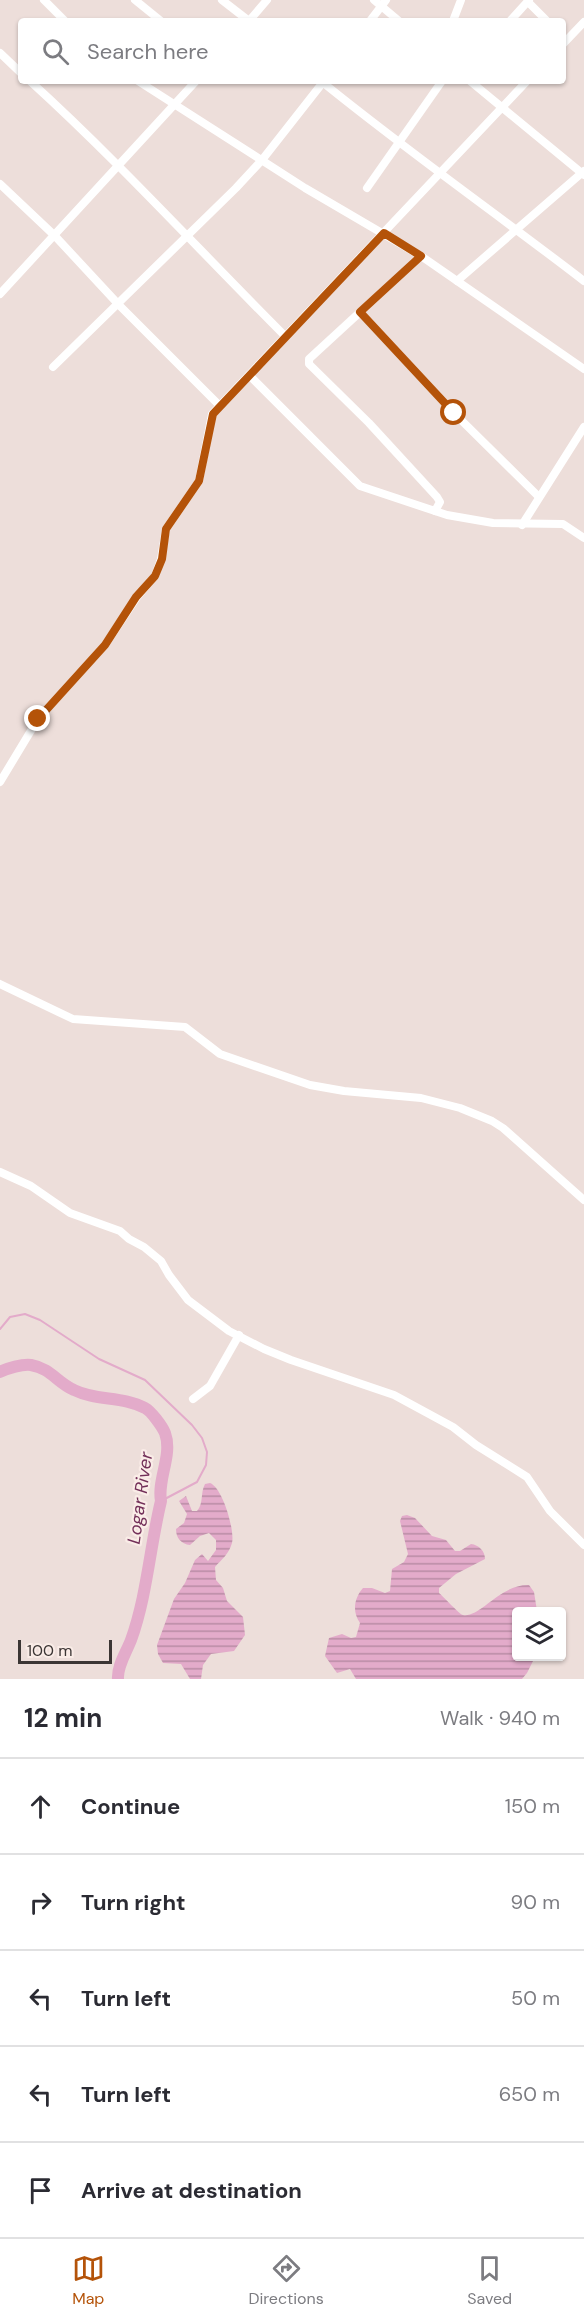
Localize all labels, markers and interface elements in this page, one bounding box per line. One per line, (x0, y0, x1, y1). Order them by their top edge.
search box (18, 18, 566, 84)
icon: search (39, 35, 72, 68)
text: Search here (87, 37, 208, 66)
route start (440, 399, 466, 425)
route end (24, 705, 50, 731)
water label: Logar River (122, 1449, 159, 1546)
map controls (512, 1607, 566, 1661)
button: layers (512, 1607, 566, 1661)
scale bar (18, 1637, 112, 1664)
text: 100 m (27, 1640, 72, 1661)
text: 12 min (24, 1701, 102, 1735)
text: Walk · 940 m (440, 1705, 560, 1731)
icon: ahead (24, 1790, 57, 1823)
text: Continue (81, 1792, 180, 1821)
text: 150 m (505, 1793, 560, 1819)
icon: right (24, 1886, 57, 1919)
text: Turn right (81, 1888, 186, 1917)
text: 90 m (511, 1889, 560, 1915)
icon: left (24, 1982, 57, 2015)
text: Turn left (81, 1984, 171, 2013)
text: 50 m (511, 1985, 560, 2011)
icon: left (24, 2078, 57, 2111)
text: Turn left (81, 2080, 171, 2109)
text: 650 m (499, 2081, 560, 2107)
icon: arrive (24, 2174, 57, 2207)
text: Arrive at destination (81, 2176, 302, 2205)
tab: Map (72, 2252, 105, 2309)
tab: Directions (248, 2252, 324, 2309)
tab: Saved (467, 2252, 512, 2309)

